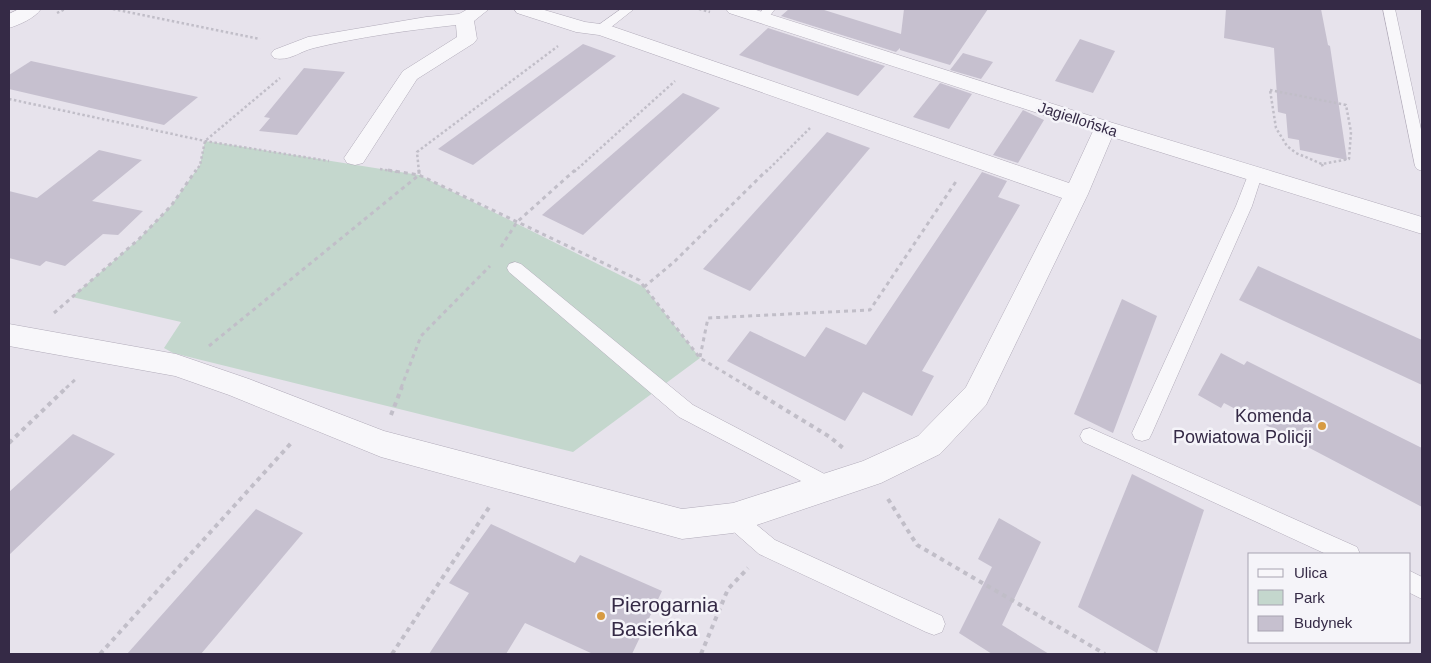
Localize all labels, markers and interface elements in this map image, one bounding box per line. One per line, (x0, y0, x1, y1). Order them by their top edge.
street label: Jagiellońska (1036, 98, 1121, 140)
place label: Komenda Powiatowa Policji (1173, 406, 1313, 447)
marker: Komenda Powiatowa Policji (1316, 420, 1328, 432)
legend (1248, 553, 1411, 643)
text: Ulica (1294, 564, 1328, 581)
text: Park (1294, 589, 1325, 606)
place label: Pierogarnia Basieńka (611, 593, 719, 640)
marker: Pierogarnia Basieńka (595, 610, 607, 622)
text: Budynek (1294, 614, 1353, 631)

